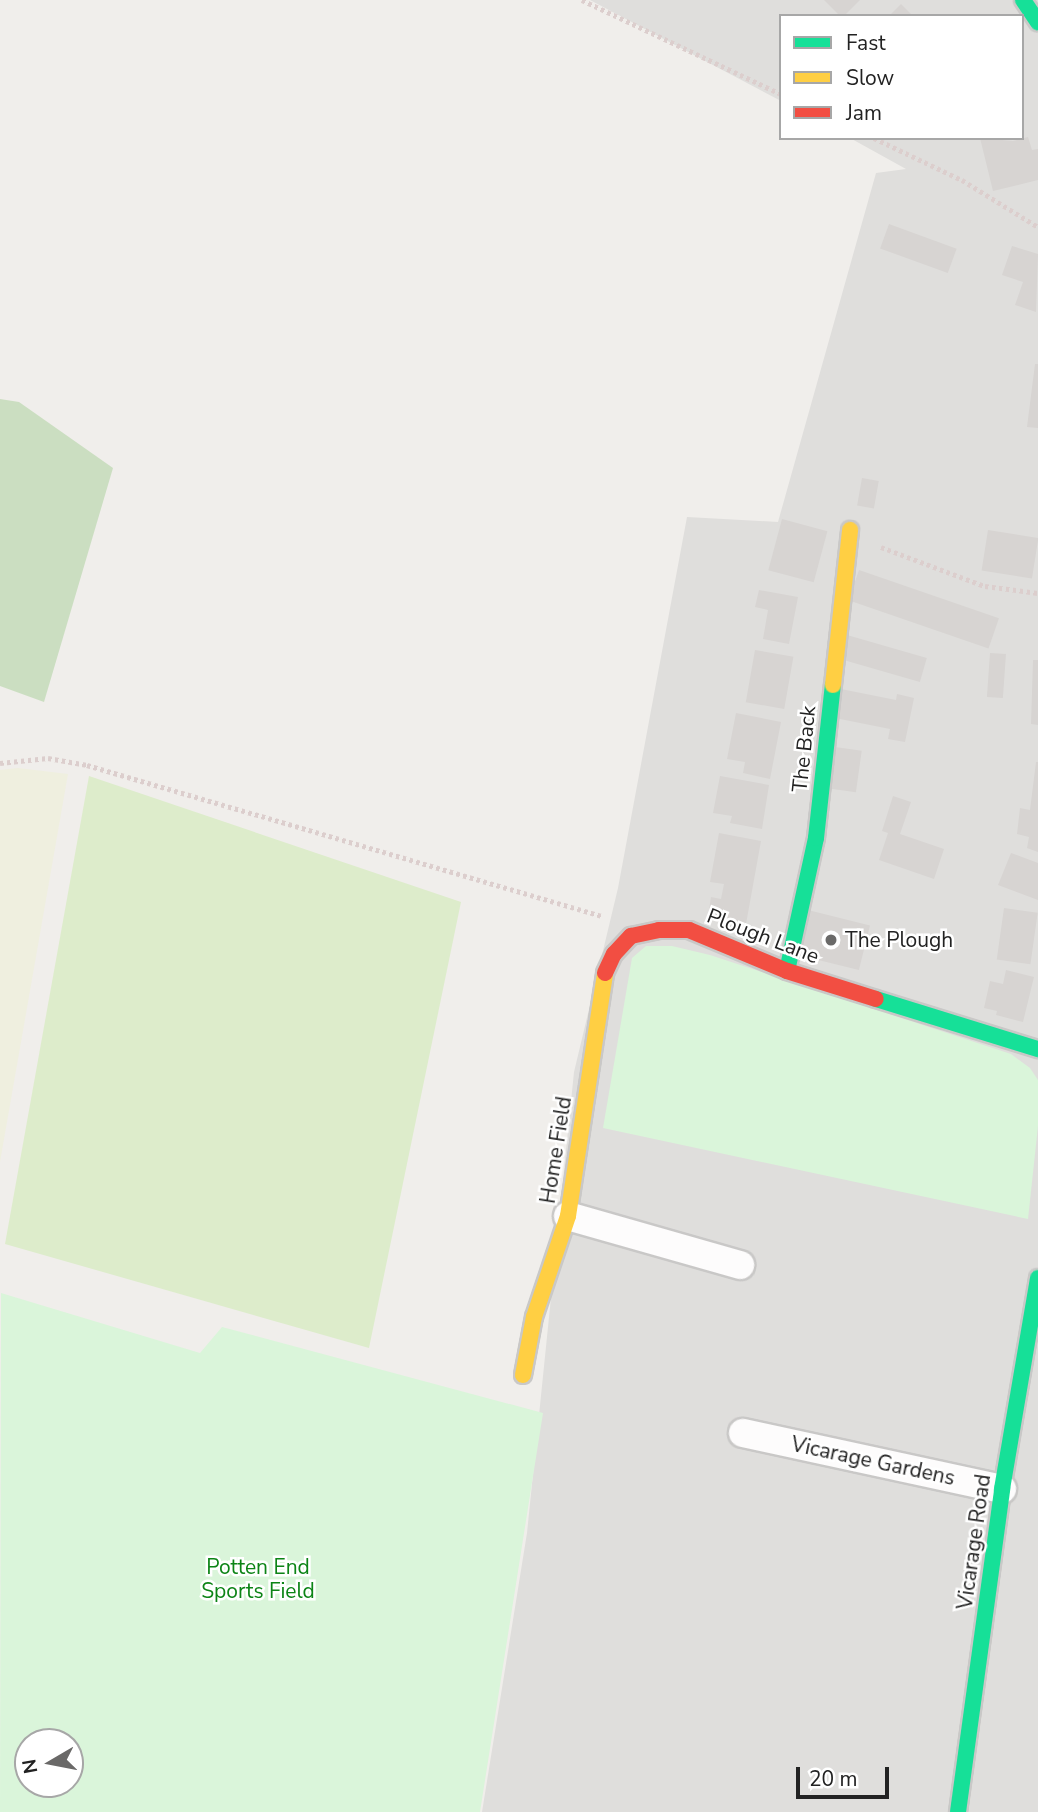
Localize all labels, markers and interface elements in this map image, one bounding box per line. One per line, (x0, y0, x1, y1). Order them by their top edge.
legend (779, 14, 1024, 140)
text: Fast (846, 29, 886, 57)
text: Slow (846, 64, 894, 92)
text: Jam (846, 99, 882, 127)
street label: The Back (787, 705, 821, 793)
street label: Plough Lane (703, 903, 823, 969)
place label: The Plough (845, 927, 953, 953)
marker: The Plough (823, 932, 839, 948)
street label: Home Field (535, 1095, 577, 1205)
street label: Vicarage Gardens (789, 1431, 957, 1491)
street label: Vicarage Road (952, 1473, 996, 1611)
park label: Potten End Sports Field (201, 1554, 315, 1604)
north arrow (14, 1728, 84, 1798)
scale bar (800, 1752, 893, 1796)
text: N (16, 1757, 44, 1776)
text: 20 m (809, 1765, 858, 1793)

